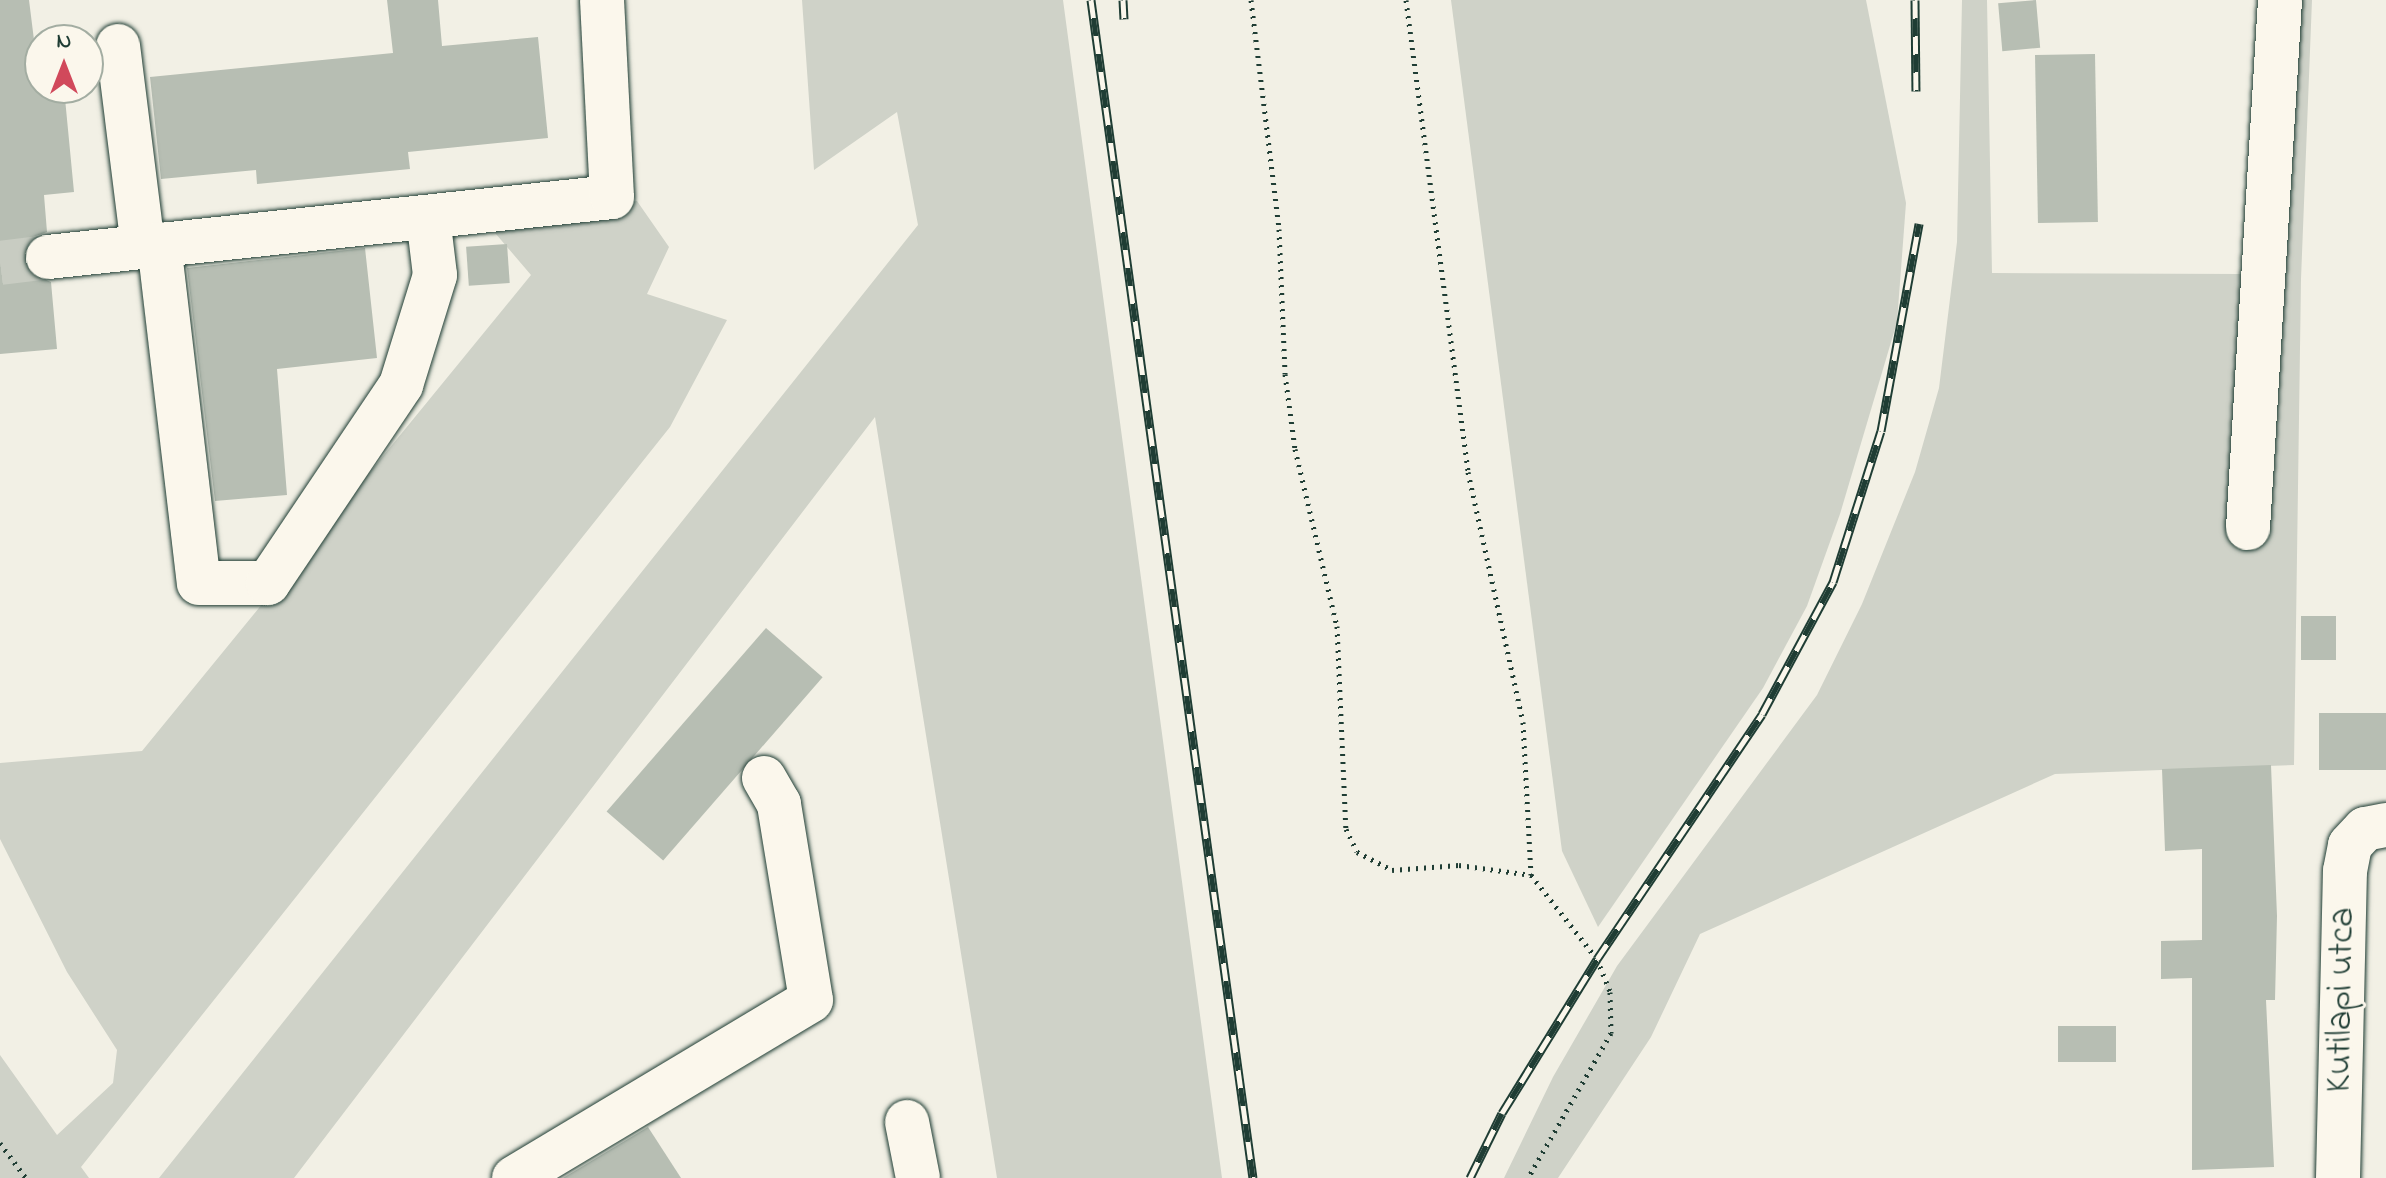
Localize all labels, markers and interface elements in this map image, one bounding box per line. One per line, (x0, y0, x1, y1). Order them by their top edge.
north arrow (24, 24, 104, 104)
text: N (57, 26, 71, 58)
street label: Kutilapi utca (2319, 907, 2365, 1093)

